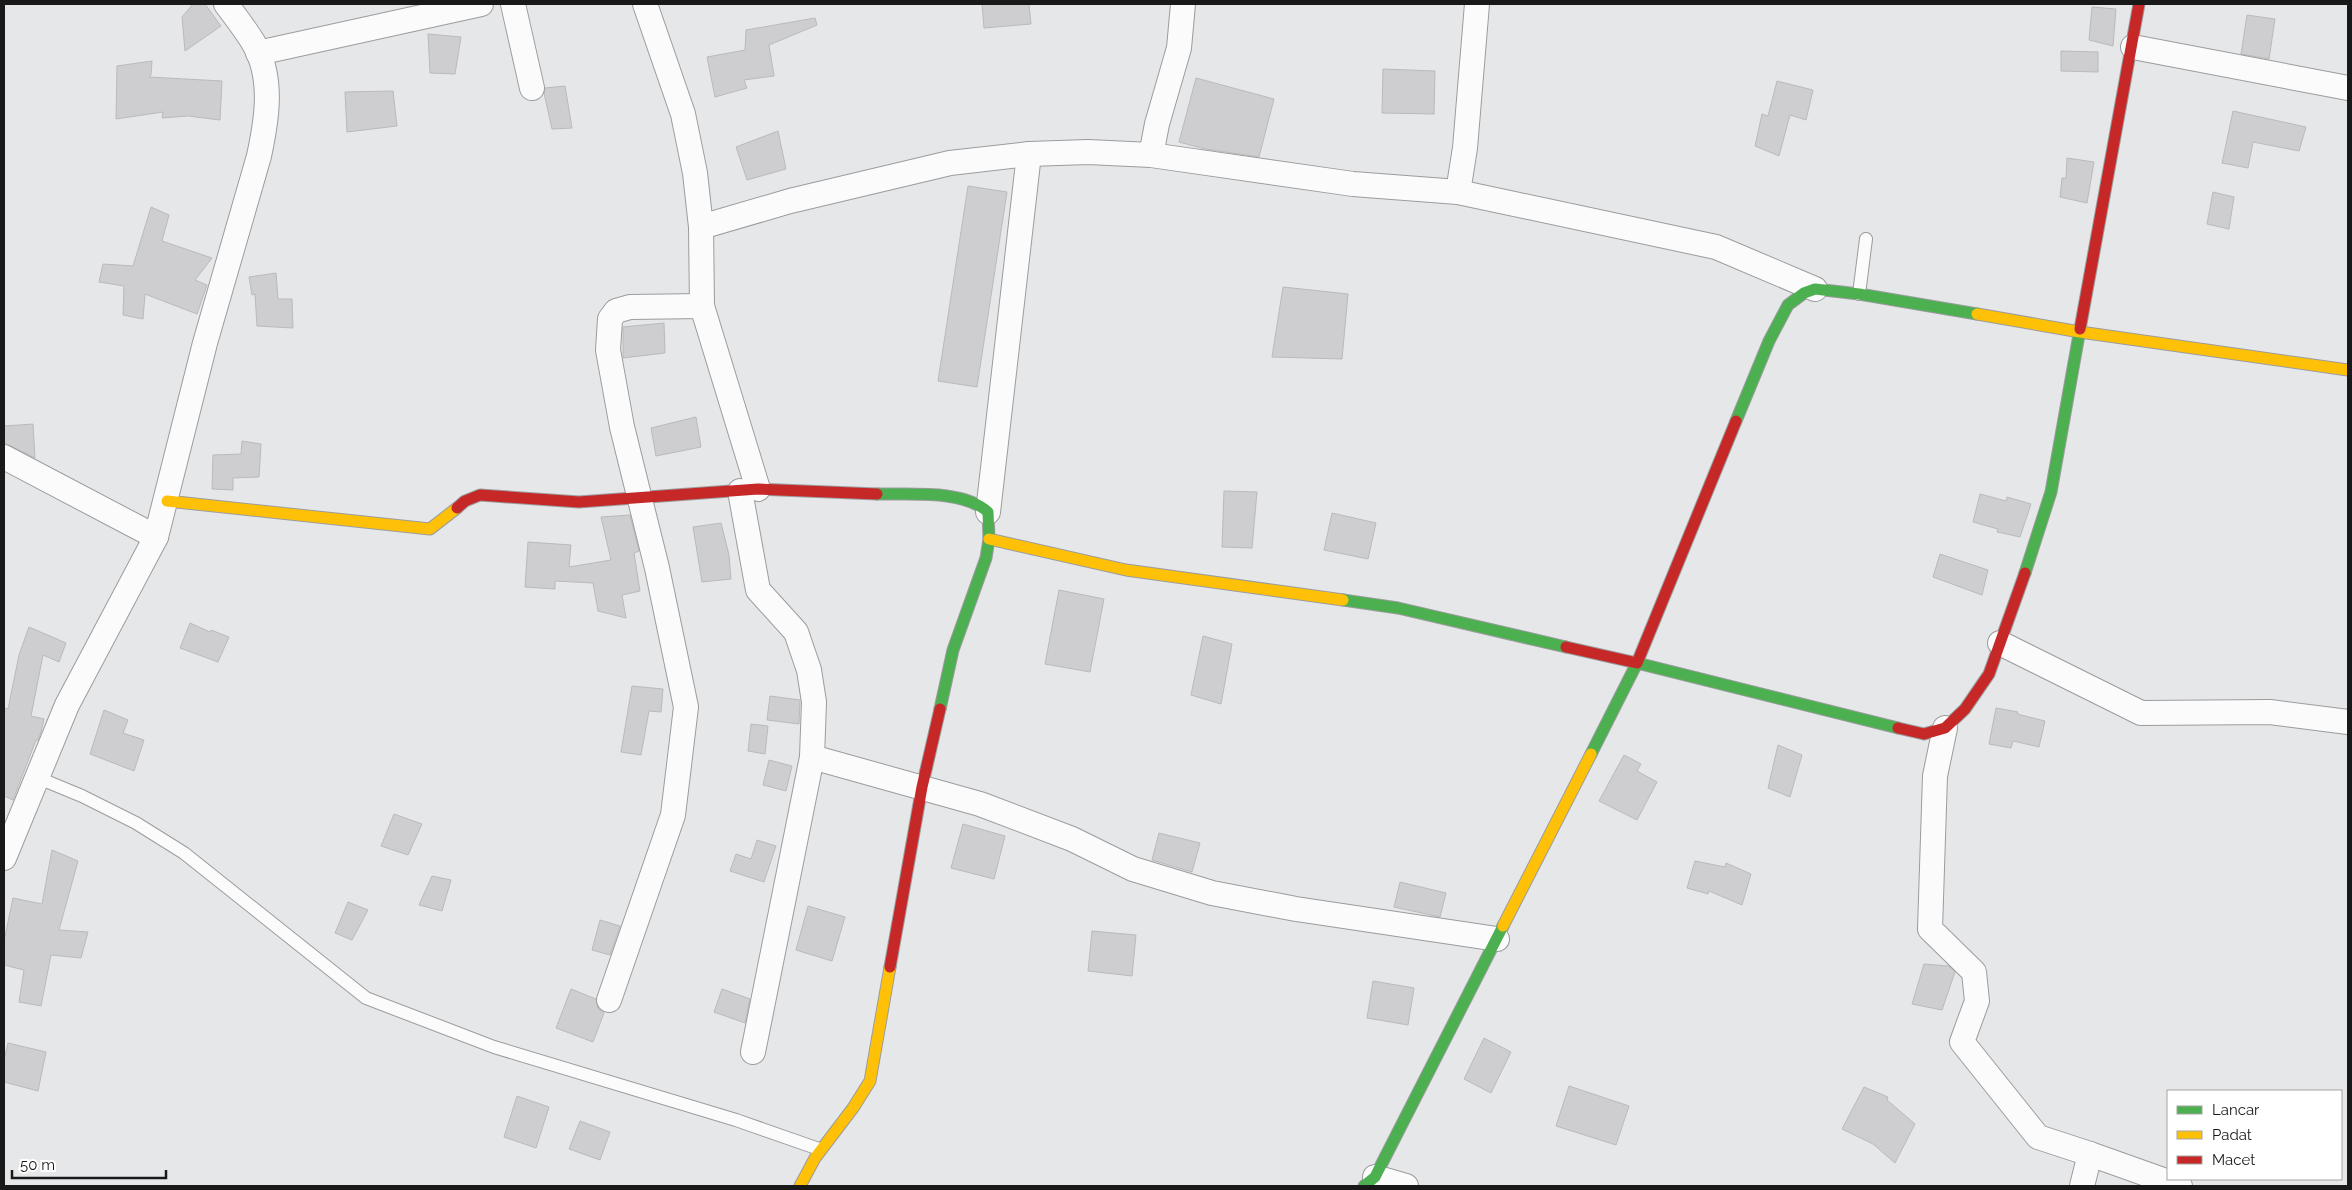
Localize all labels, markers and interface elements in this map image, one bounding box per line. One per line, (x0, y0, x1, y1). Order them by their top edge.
legend (2167, 1090, 2342, 1180)
text: Lancar (2212, 1101, 2260, 1119)
text: Padat (2212, 1126, 2252, 1144)
scale bar (12, 1148, 166, 1180)
text: Macet (2212, 1151, 2255, 1169)
text: 50 m (20, 1156, 55, 1174)

